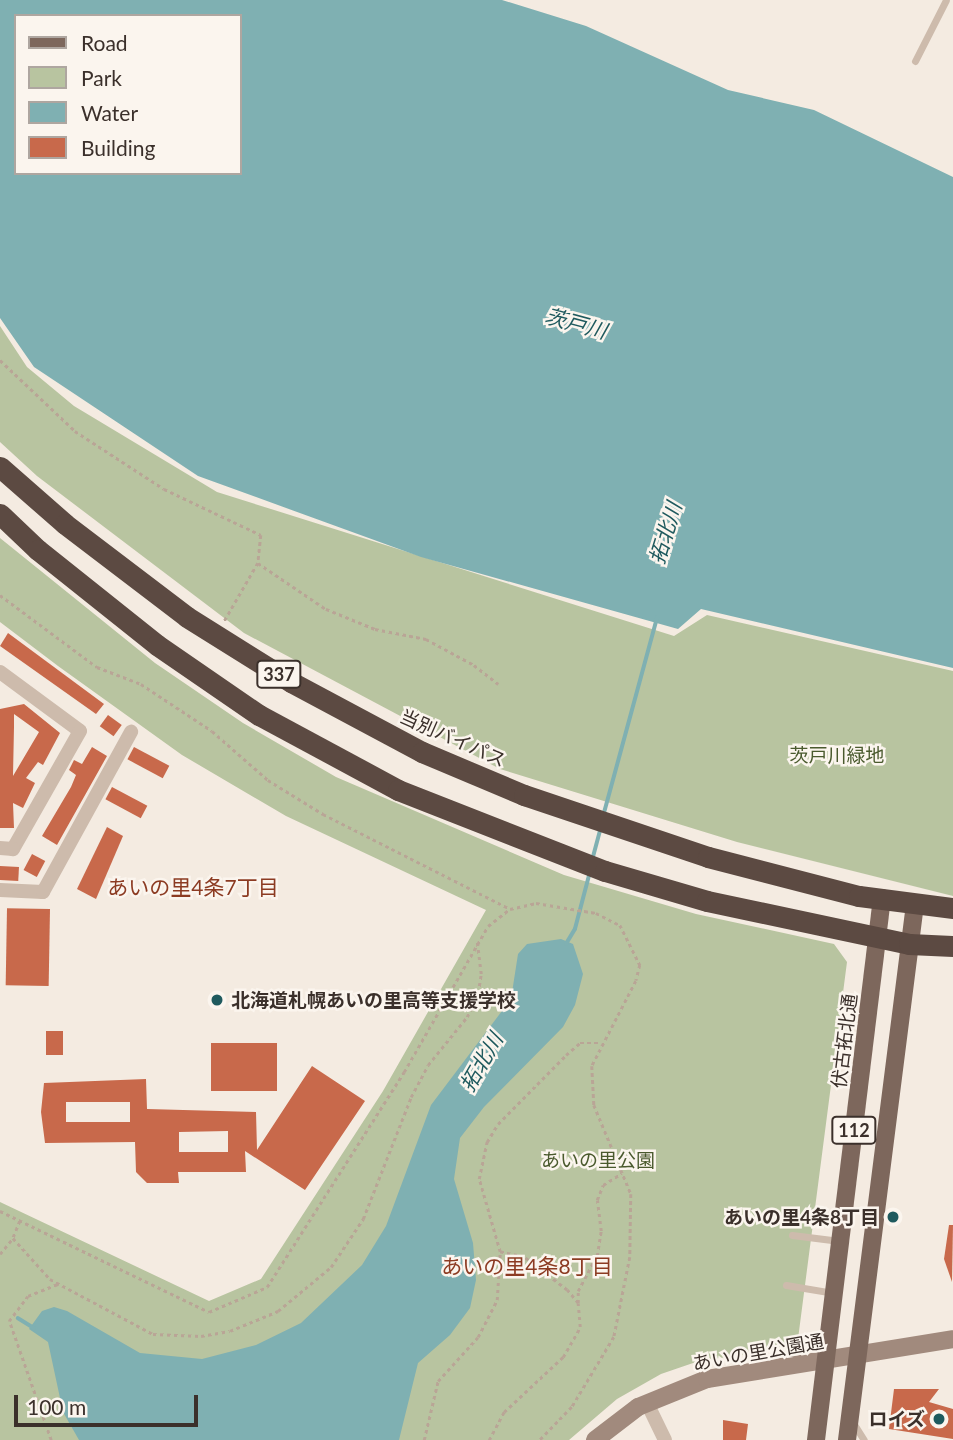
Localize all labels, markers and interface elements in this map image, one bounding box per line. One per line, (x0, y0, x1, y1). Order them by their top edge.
legend (14, 14, 242, 175)
text: Road (81, 30, 128, 55)
text: Park (81, 65, 122, 90)
text: Water (81, 100, 138, 125)
text: Building (81, 135, 156, 160)
water label: 茨戸川 (542, 303, 610, 343)
water label: 拓北川 (644, 499, 686, 567)
road number: 337 (256, 660, 302, 688)
street label: 当別バイパス (396, 704, 510, 772)
park label: 茨戸川緑地 (790, 744, 884, 766)
district label: あいの里4条7丁目 (107, 874, 279, 900)
place label: 北海道札幌あいの里高等支援学校 (231, 989, 516, 1011)
marker: 北海道札幌あいの里高等支援学校 (209, 992, 225, 1008)
street label: 伏古拓北通 (827, 992, 861, 1090)
water label: 拓北川 (454, 1028, 508, 1096)
road number: 112 (831, 1115, 877, 1144)
park label: あいの里公園 (541, 1149, 655, 1171)
place label: あいの里4条8丁目 (724, 1206, 879, 1228)
marker: あいの里4条8丁目 (885, 1209, 901, 1225)
district label: あいの里4条8丁目 (441, 1253, 613, 1279)
street label: あいの里公園通 (691, 1329, 825, 1375)
scale bar (18, 1380, 201, 1424)
text: 100 m (27, 1394, 86, 1419)
place label: ロイズ (868, 1408, 925, 1430)
marker: ロイズ (931, 1411, 947, 1427)

